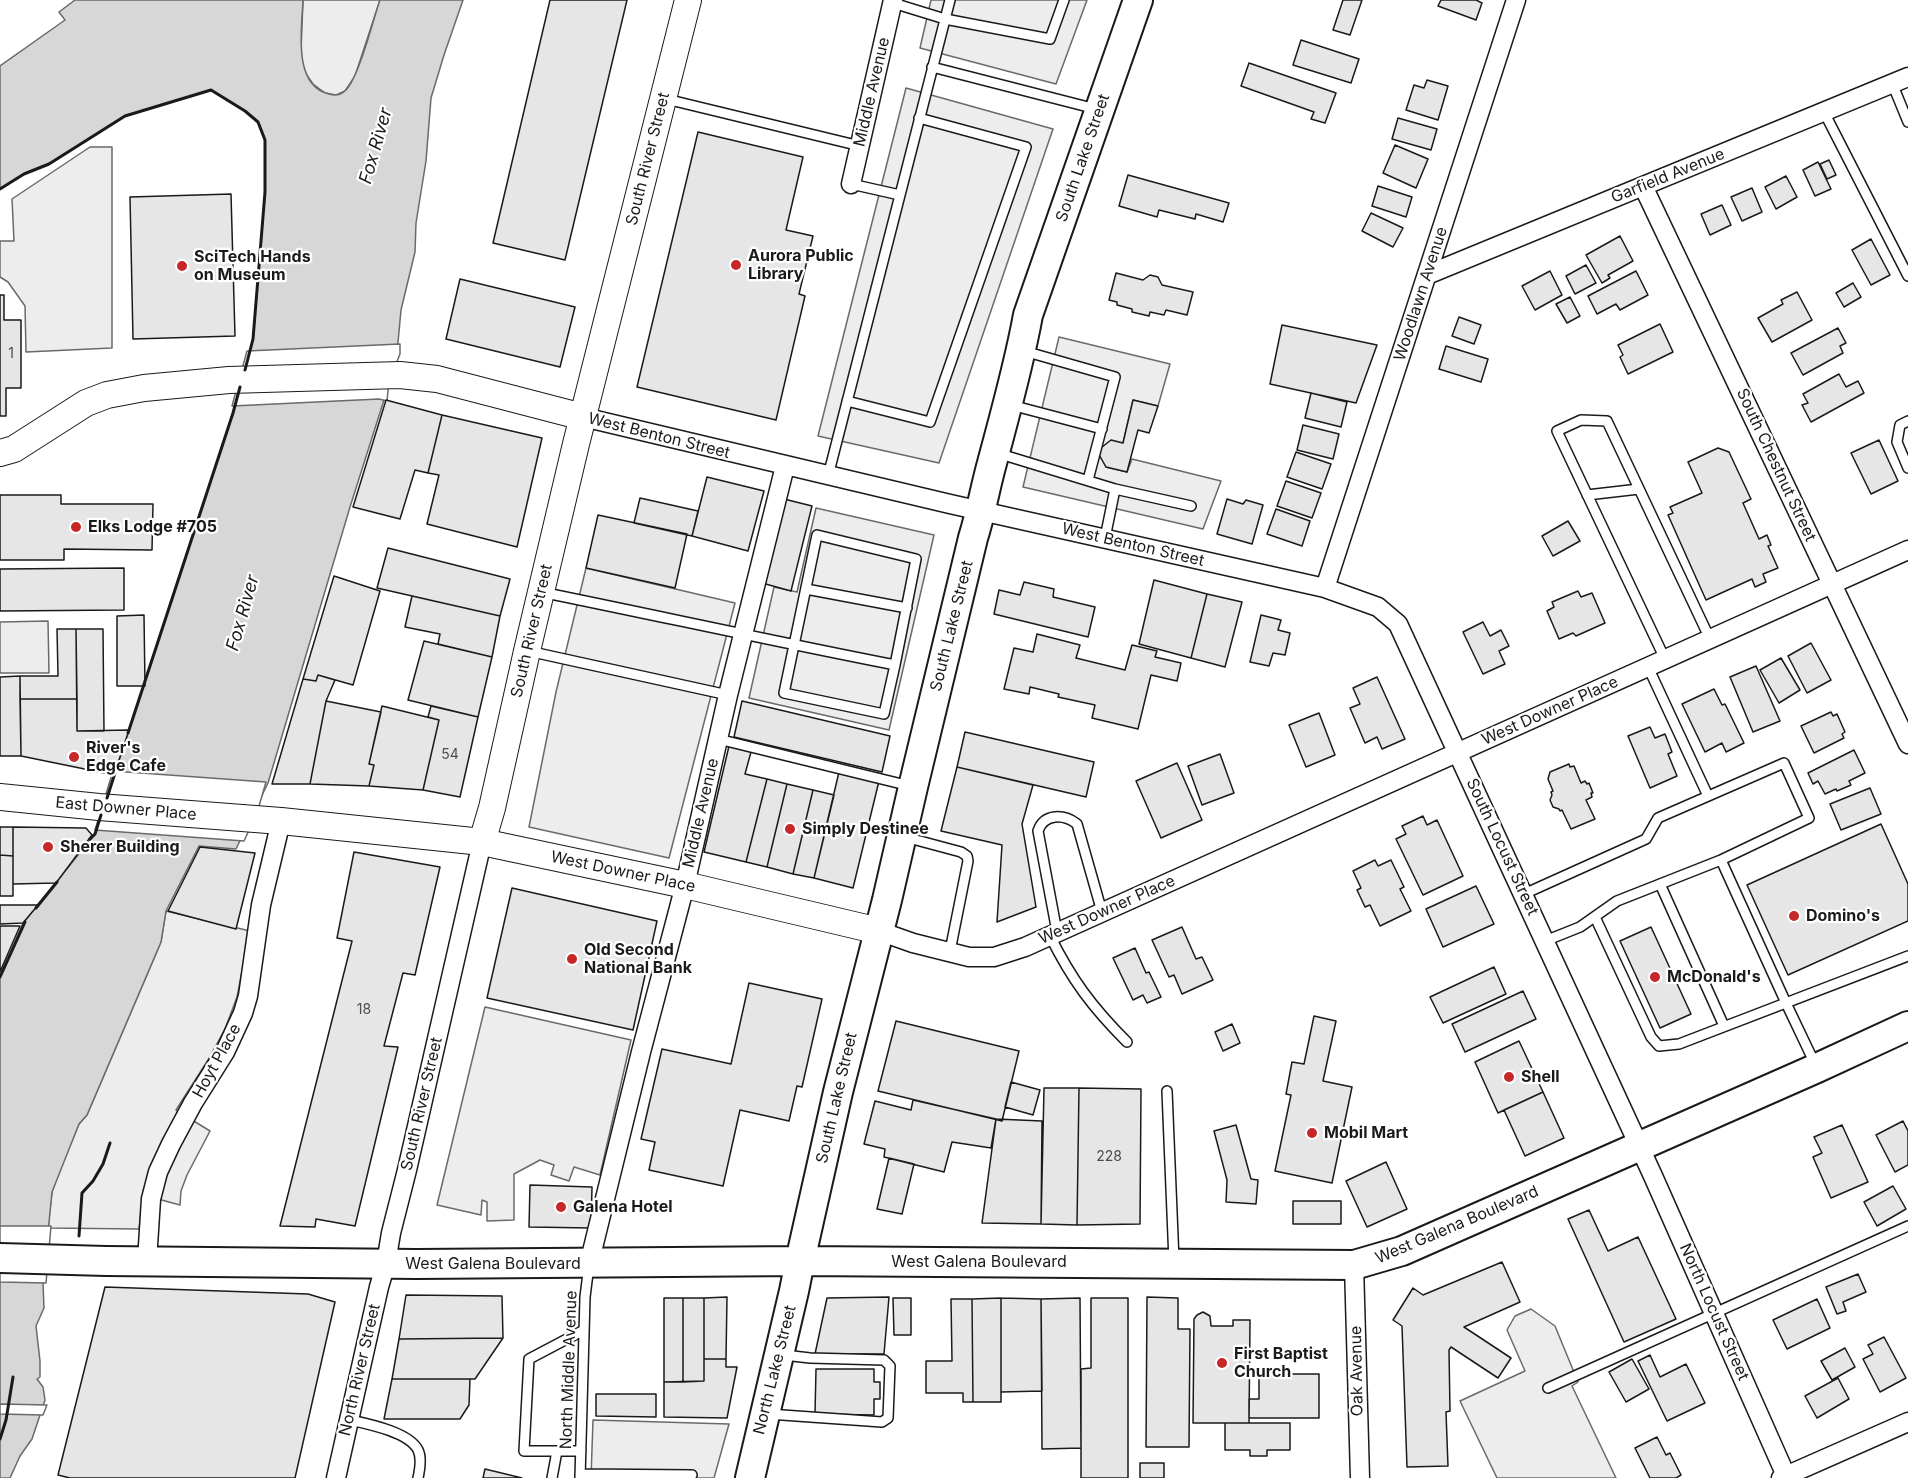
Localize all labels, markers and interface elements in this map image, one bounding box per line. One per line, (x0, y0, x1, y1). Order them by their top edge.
street label: Middle Avenue (850, 35, 894, 149)
street label: South River Street (622, 91, 674, 227)
street label: South Lake Street (1052, 92, 1114, 224)
water label: Fox River (355, 106, 397, 186)
street label: Garfield Avenue (1608, 144, 1728, 208)
street label: Woodlawn Avenue (1390, 224, 1452, 364)
place label: Aurora Public Library (748, 246, 854, 284)
place label: SciTech Hands on Museum (194, 247, 311, 285)
marker: Aurora Public Library (729, 258, 743, 272)
marker: SciTech Hands on Museum (175, 259, 189, 273)
house number: 1 (8, 346, 14, 362)
street label: South Chestnut Street (1732, 386, 1820, 544)
street label: West Benton Street (586, 409, 732, 463)
place label: Elks Lodge #705 (88, 517, 217, 537)
street label: West Benton Street (1060, 519, 1206, 571)
marker: Elks Lodge #705 (69, 520, 83, 534)
street label: South Lake Street (926, 559, 978, 693)
street label: South River Street (507, 562, 557, 700)
water label: Fox River (222, 573, 264, 653)
street label: West Downer Place (1479, 672, 1621, 750)
place label: River's Edge Cafe (86, 738, 166, 776)
house number: 54 (441, 747, 459, 763)
marker: River's Edge Cafe (67, 750, 81, 764)
street label: Middle Avenue (679, 756, 723, 870)
street label: South Locust Street (1462, 775, 1542, 919)
street label: East Downer Place (55, 793, 197, 825)
place label: Simply Destinee (802, 819, 929, 839)
marker: Simply Destinee (783, 822, 797, 836)
place label: Sherer Building (60, 837, 180, 857)
marker: Sherer Building (41, 840, 55, 854)
street label: West Downer Place (549, 847, 697, 897)
street label: West Downer Place (1036, 871, 1178, 949)
place label: Domino's (1806, 906, 1880, 926)
marker: Domino's (1787, 909, 1801, 923)
place label: Old Second National Bank (584, 940, 692, 978)
marker: Old Second National Bank (565, 952, 579, 966)
place label: McDonald's (1667, 967, 1761, 987)
marker: McDonald's (1648, 970, 1662, 984)
house number: 18 (357, 1002, 371, 1018)
street label: Hoyt Place (189, 1021, 245, 1101)
street label: South Lake Street (813, 1031, 861, 1165)
street label: South River Street (397, 1035, 447, 1173)
place label: Shell (1521, 1067, 1560, 1087)
marker: Shell (1502, 1070, 1516, 1084)
place label: Mobil Mart (1324, 1123, 1408, 1143)
marker: Mobil Mart (1305, 1126, 1319, 1140)
house number: 228 (1096, 1149, 1122, 1165)
street label: West Galena Boulevard (1373, 1182, 1541, 1268)
place label: Galena Hotel (573, 1197, 673, 1217)
marker: Galena Hotel (554, 1200, 568, 1214)
street label: North Locust Street (1675, 1241, 1753, 1383)
street label: West Galena Boulevard (891, 1252, 1067, 1272)
street label: West Galena Boulevard (405, 1254, 581, 1274)
street label: North Middle Avenue (557, 1290, 581, 1450)
street label: North River Street (335, 1302, 385, 1438)
street label: North Lake Street (750, 1303, 800, 1437)
street label: Oak Avenue (1347, 1325, 1367, 1417)
place label: First Baptist Church (1234, 1344, 1328, 1382)
marker: First Baptist Church (1215, 1356, 1229, 1370)

